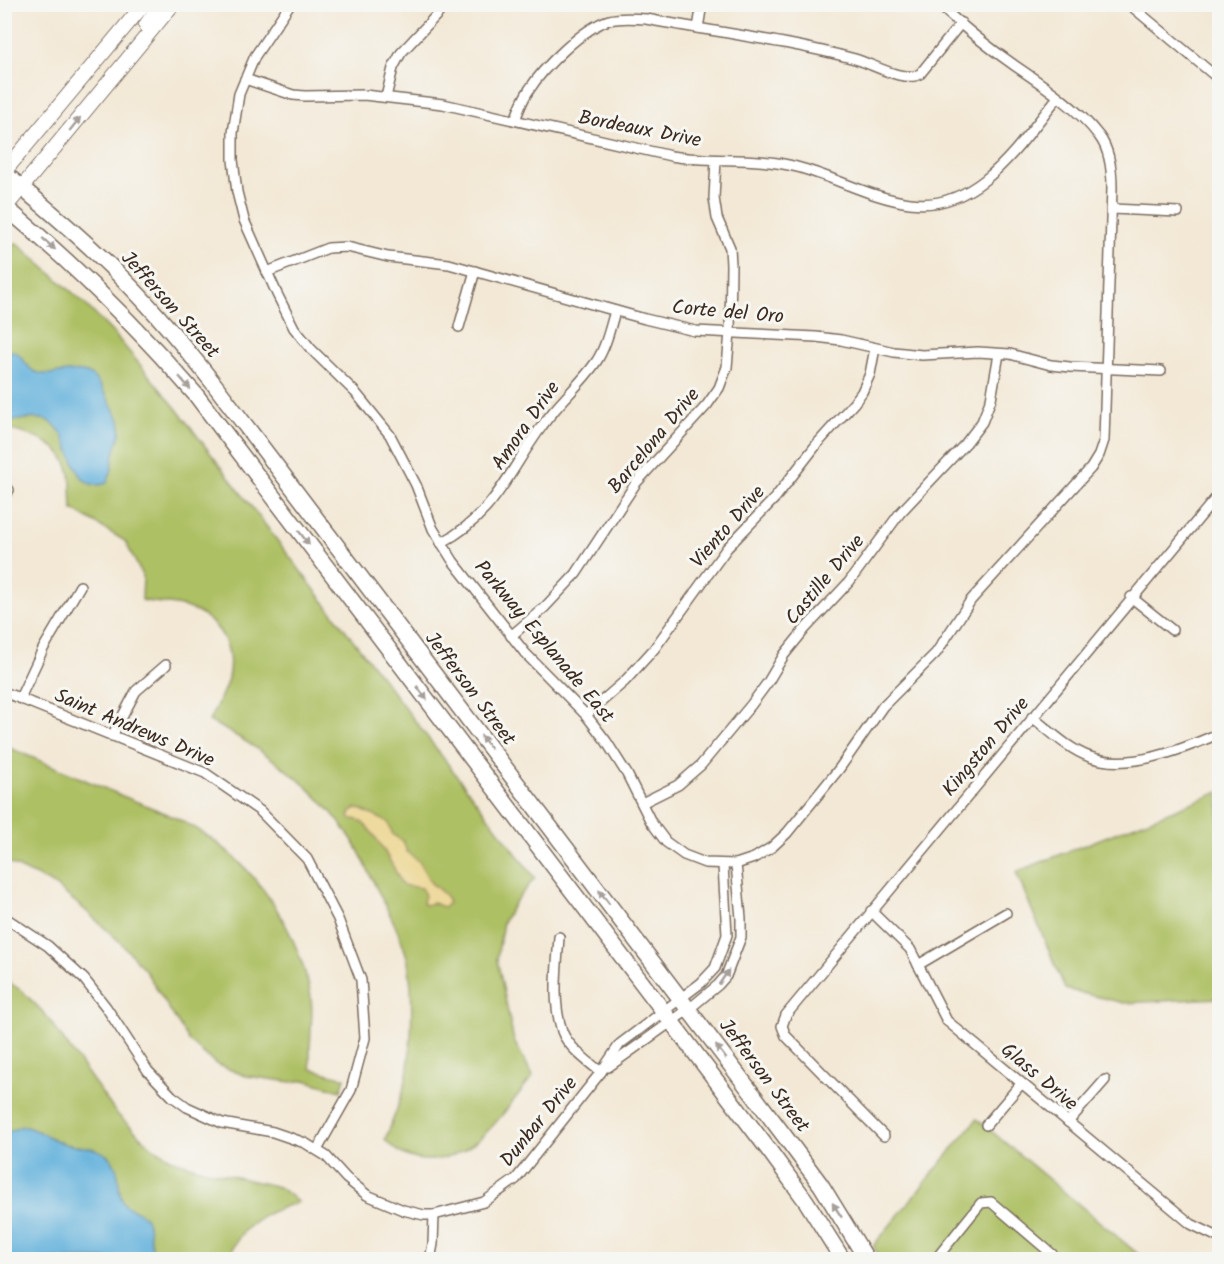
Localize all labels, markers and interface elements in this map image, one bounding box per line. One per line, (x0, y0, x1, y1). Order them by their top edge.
street label: Bordeaux Drive (575, 102, 704, 158)
one-way arrow (68, 117, 81, 132)
one-way arrow (41, 237, 56, 250)
street label: Jefferson Street (112, 244, 227, 367)
street label: Corte del Oro (671, 292, 785, 334)
one-way arrow (179, 375, 192, 391)
street label: Amora Drive (484, 375, 569, 477)
street label: Barcelona Drive (600, 381, 709, 502)
street label: Viento Drive (683, 478, 774, 576)
street label: Castille Drive (778, 528, 873, 633)
one-way arrow (298, 530, 310, 545)
street label: Parkway Esplanade East (465, 554, 622, 731)
street label: Jefferson Street (416, 625, 523, 753)
street label: Saint Andrews Drive (49, 681, 219, 777)
one-way arrow (416, 685, 428, 700)
street label: Kingston Drive (935, 690, 1038, 804)
one-way arrow (480, 734, 492, 749)
one-way arrow (597, 889, 610, 905)
one-way arrow (718, 970, 730, 986)
street label: Jefferson Street (710, 1012, 817, 1140)
street label: Glass Drive (993, 1035, 1085, 1120)
one-way arrow (716, 1045, 728, 1060)
street label: Dunbar Drive (493, 1070, 586, 1175)
one-way arrow (831, 1202, 842, 1218)

